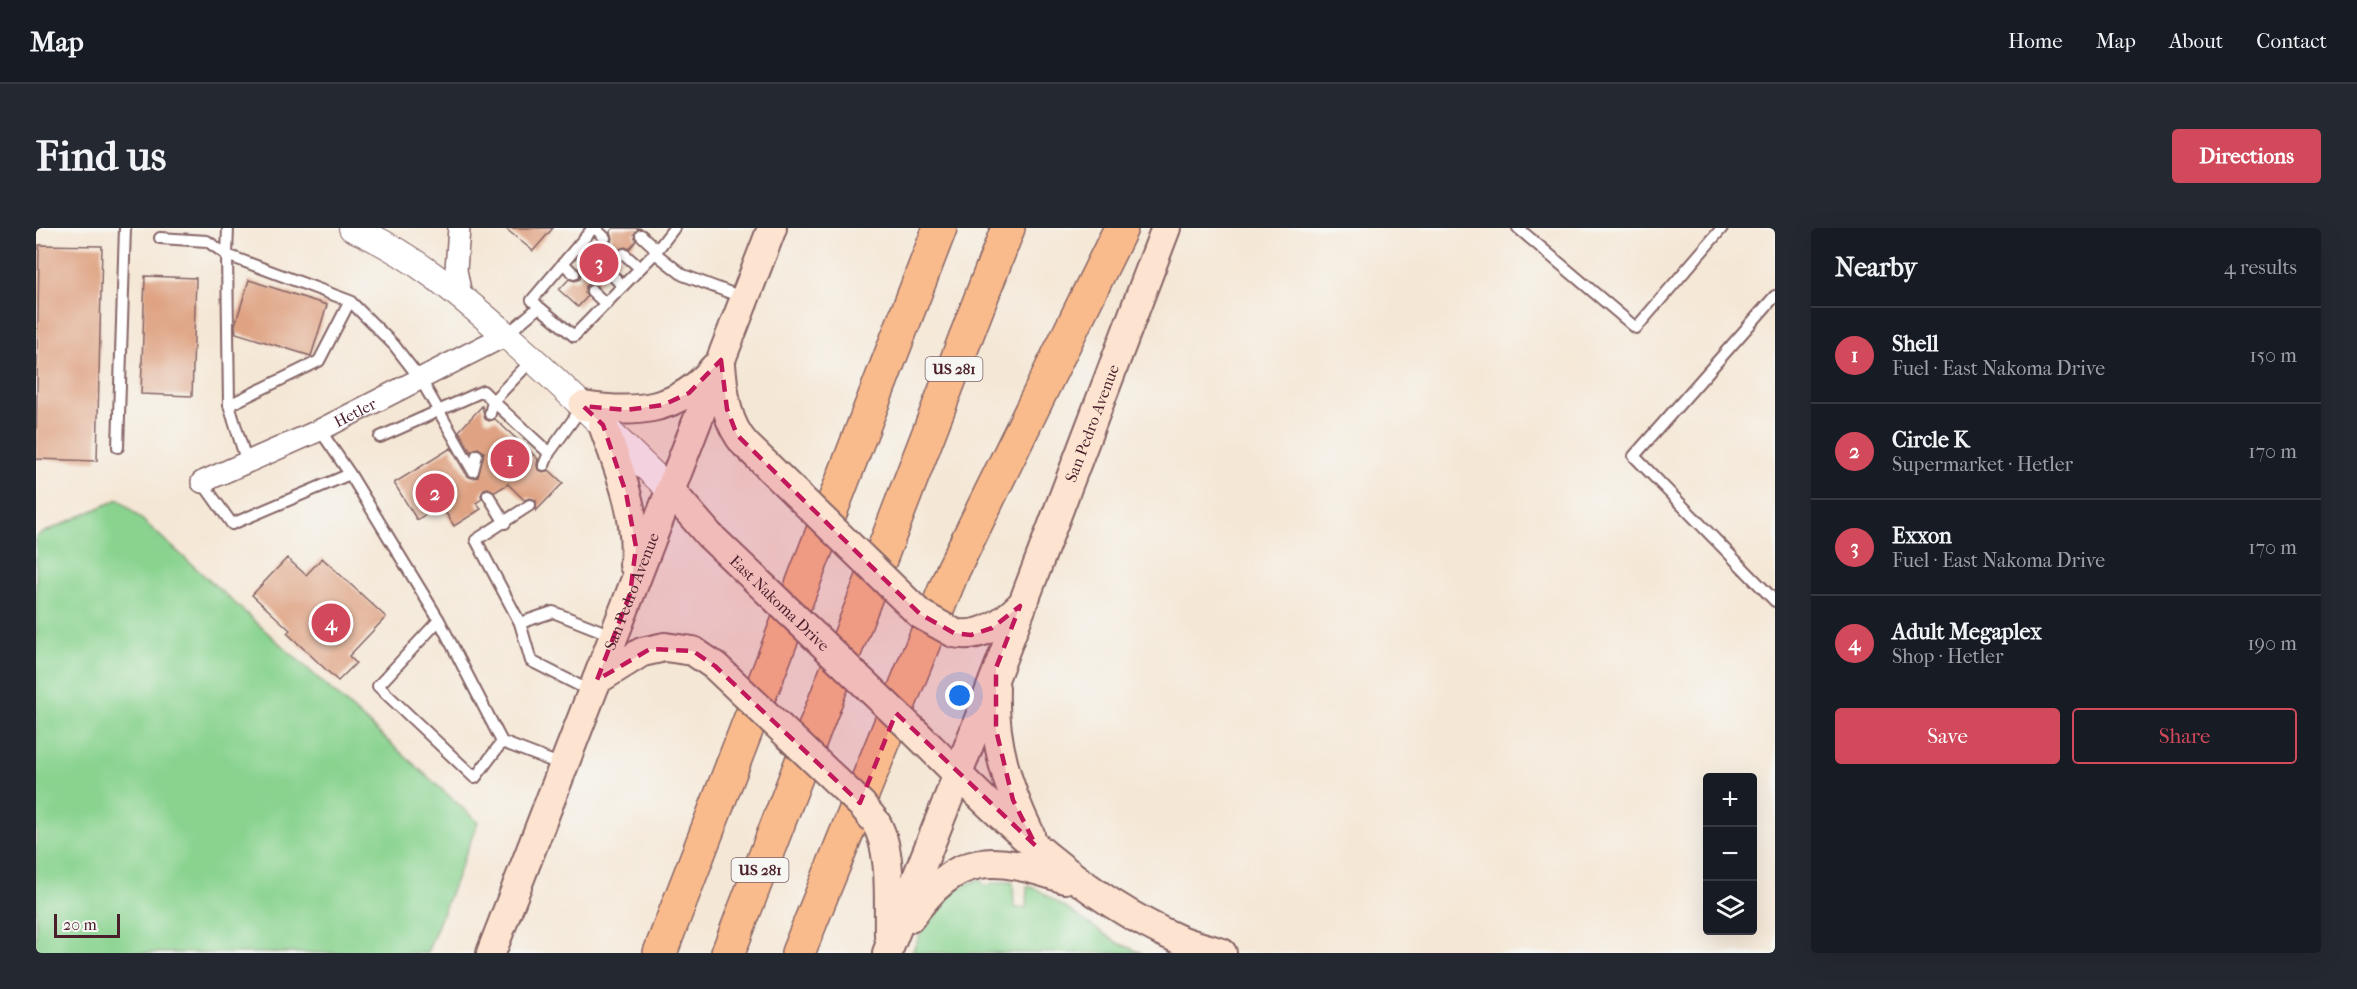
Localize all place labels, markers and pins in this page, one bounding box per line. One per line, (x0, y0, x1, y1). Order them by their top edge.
pin: 3 (580, 240, 618, 285)
pin: 1 (490, 436, 530, 482)
pin: 2 (416, 470, 454, 516)
pin: 4 (312, 600, 350, 646)

